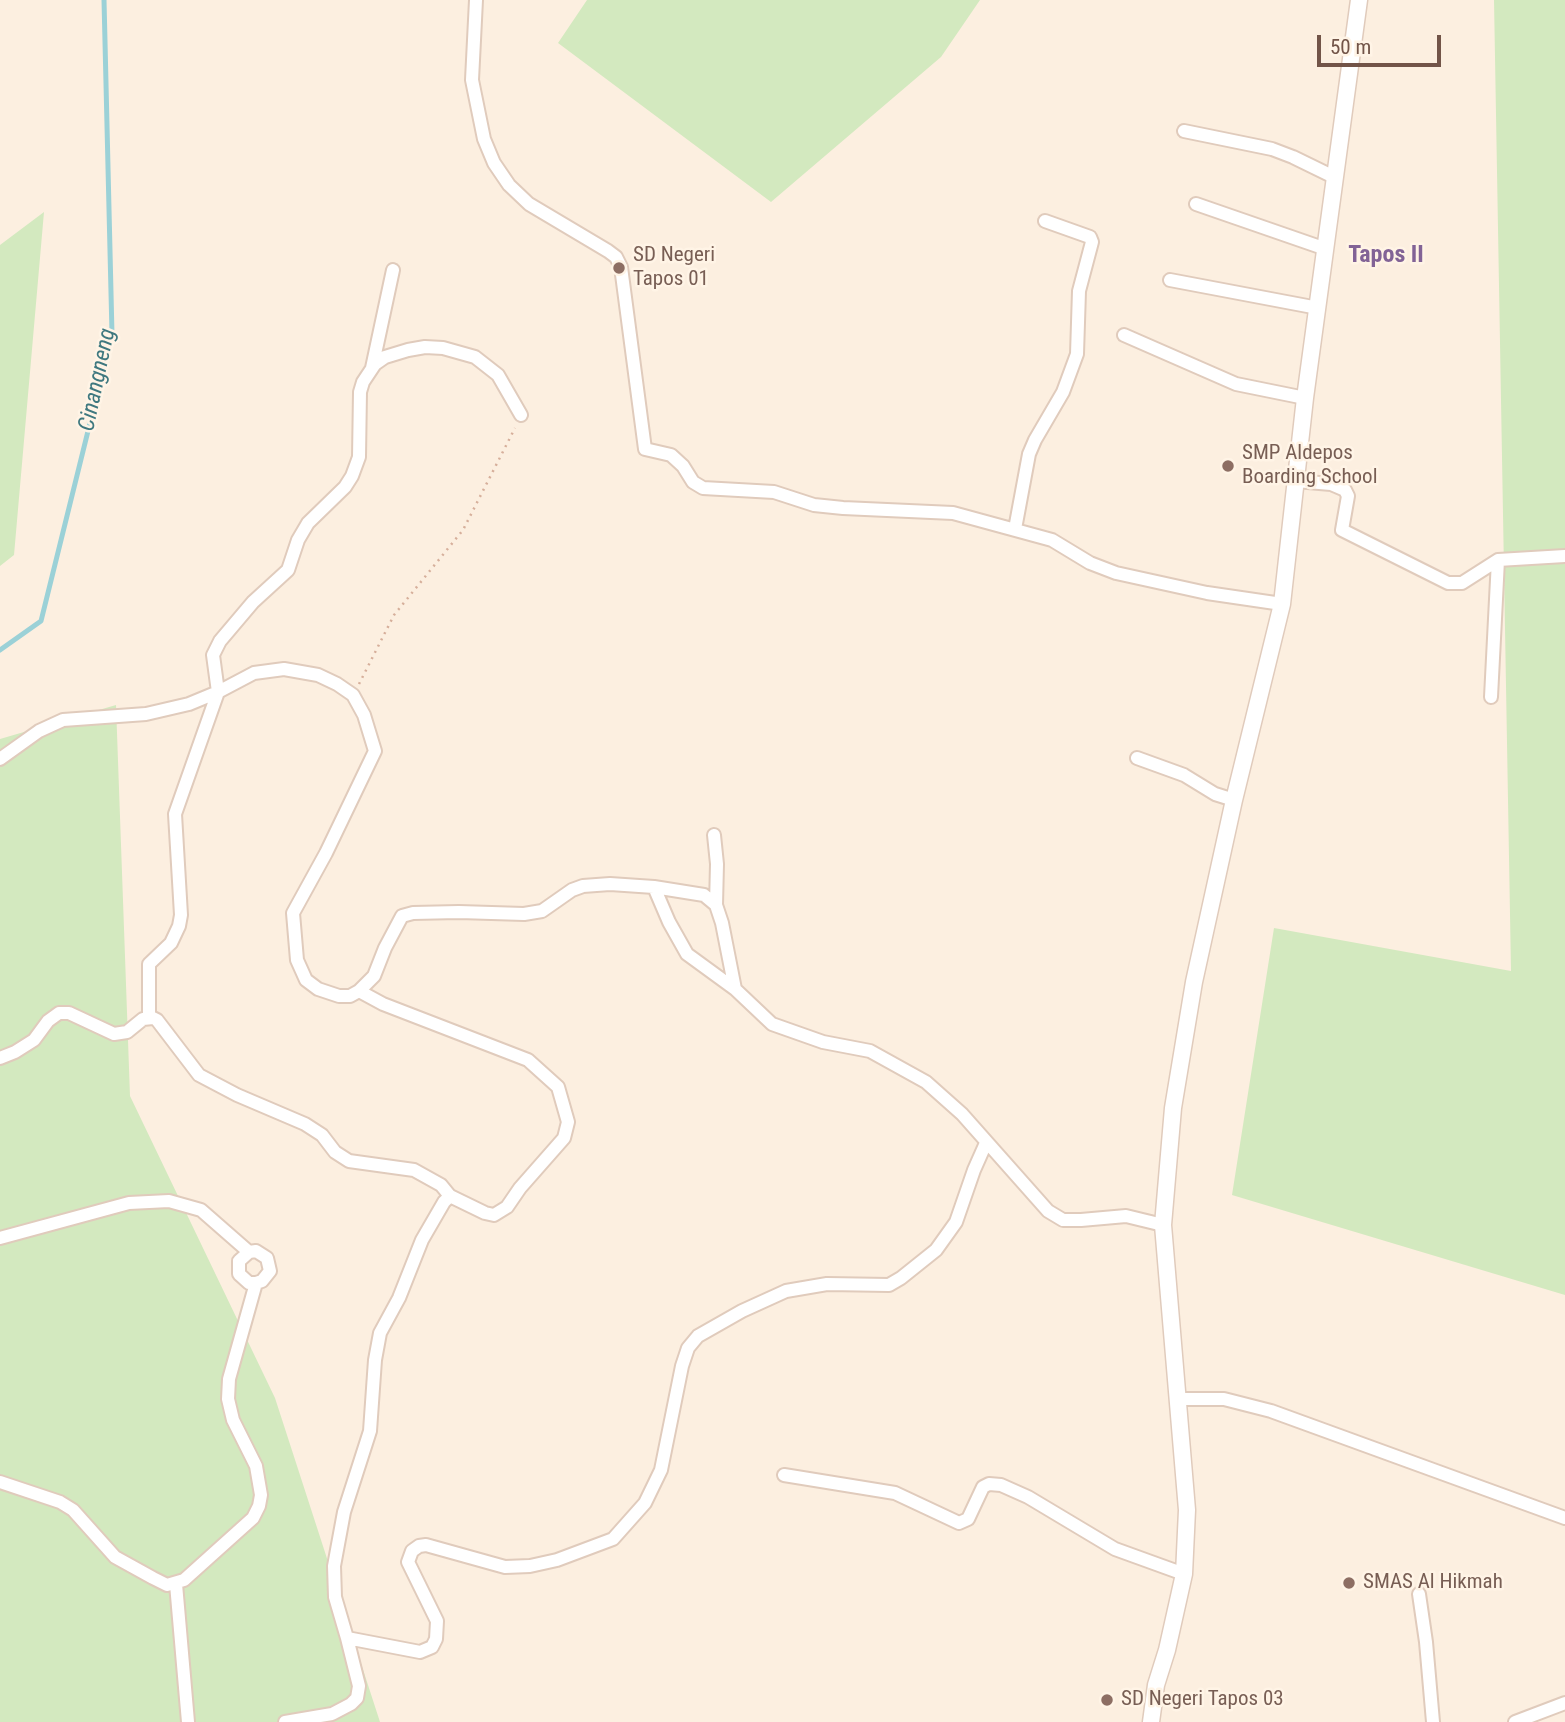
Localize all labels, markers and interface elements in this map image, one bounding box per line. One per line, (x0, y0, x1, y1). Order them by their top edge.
scale bar (1320, 21, 1444, 65)
text: 50 m (1330, 35, 1371, 59)
district label: Tapos II (1348, 242, 1424, 270)
place label: SD Negeri Tapos 01 (633, 243, 715, 293)
marker: SD Negeri Tapos 01 (611, 260, 627, 276)
water label: Cinangneng (74, 326, 122, 434)
place label: SMP Aldepos Boarding School (1242, 441, 1377, 491)
marker: SMP Aldepos Boarding School (1220, 458, 1236, 474)
place label: SMAS Al Hikmah (1363, 1570, 1503, 1596)
marker: SMAS Al Hikmah (1341, 1575, 1357, 1591)
place label: SD Negeri Tapos 03 (1121, 1687, 1284, 1713)
marker: SD Negeri Tapos 03 (1099, 1692, 1115, 1708)

